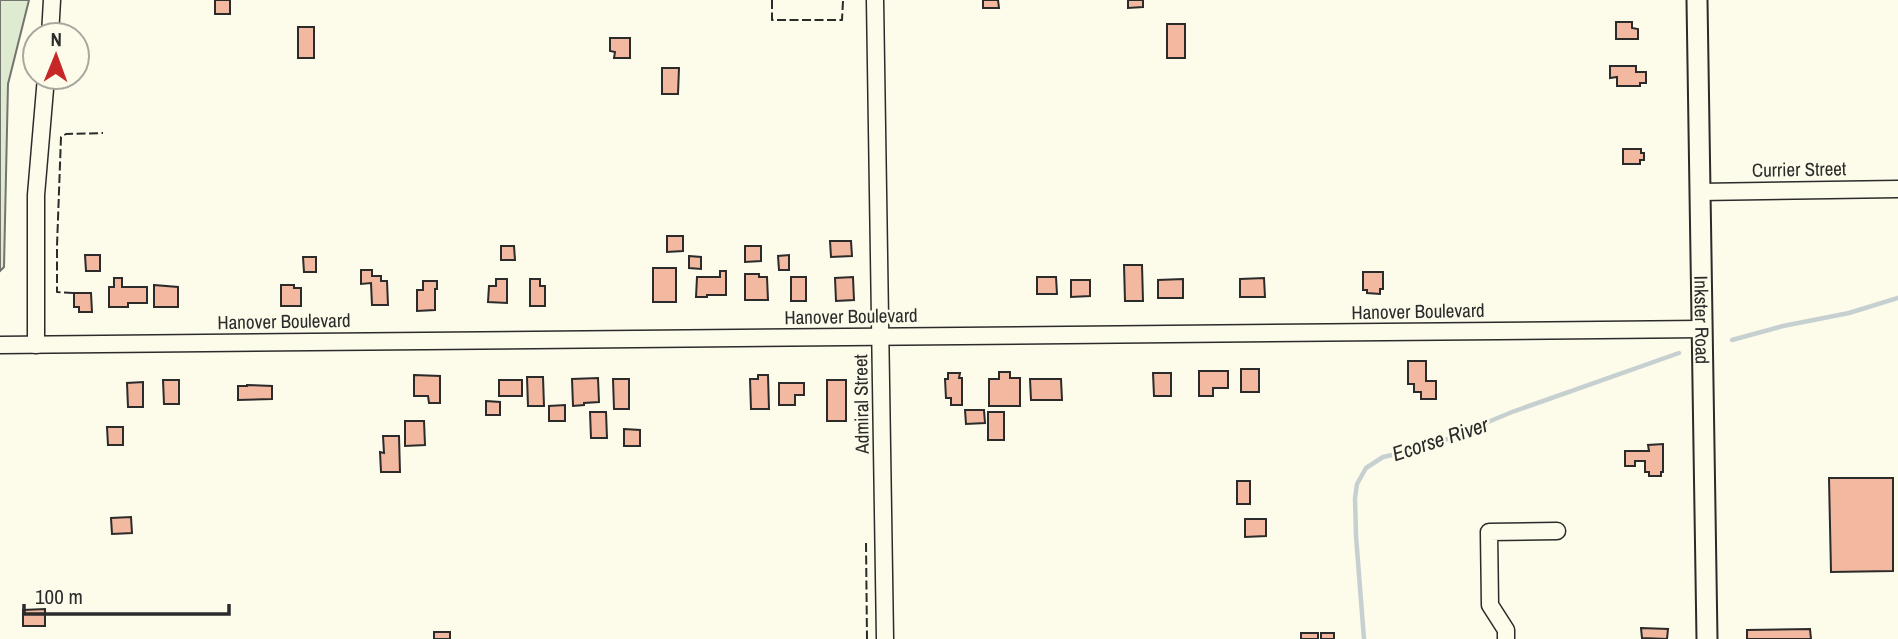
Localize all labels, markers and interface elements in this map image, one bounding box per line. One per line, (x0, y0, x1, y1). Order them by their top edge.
north arrow (21, 21, 91, 91)
text: N (50, 26, 62, 52)
street label: Currier Street (1752, 155, 1847, 183)
street label: Inkster Road (1688, 276, 1716, 364)
street label: Hanover Boulevard (1351, 297, 1485, 325)
street label: Hanover Boulevard (784, 302, 918, 330)
street label: Hanover Boulevard (217, 307, 351, 335)
street label: Admiral Street (847, 353, 875, 455)
water label: Ecorse River (1388, 409, 1493, 468)
scale bar (24, 572, 229, 616)
text: 100 m (35, 582, 83, 611)

